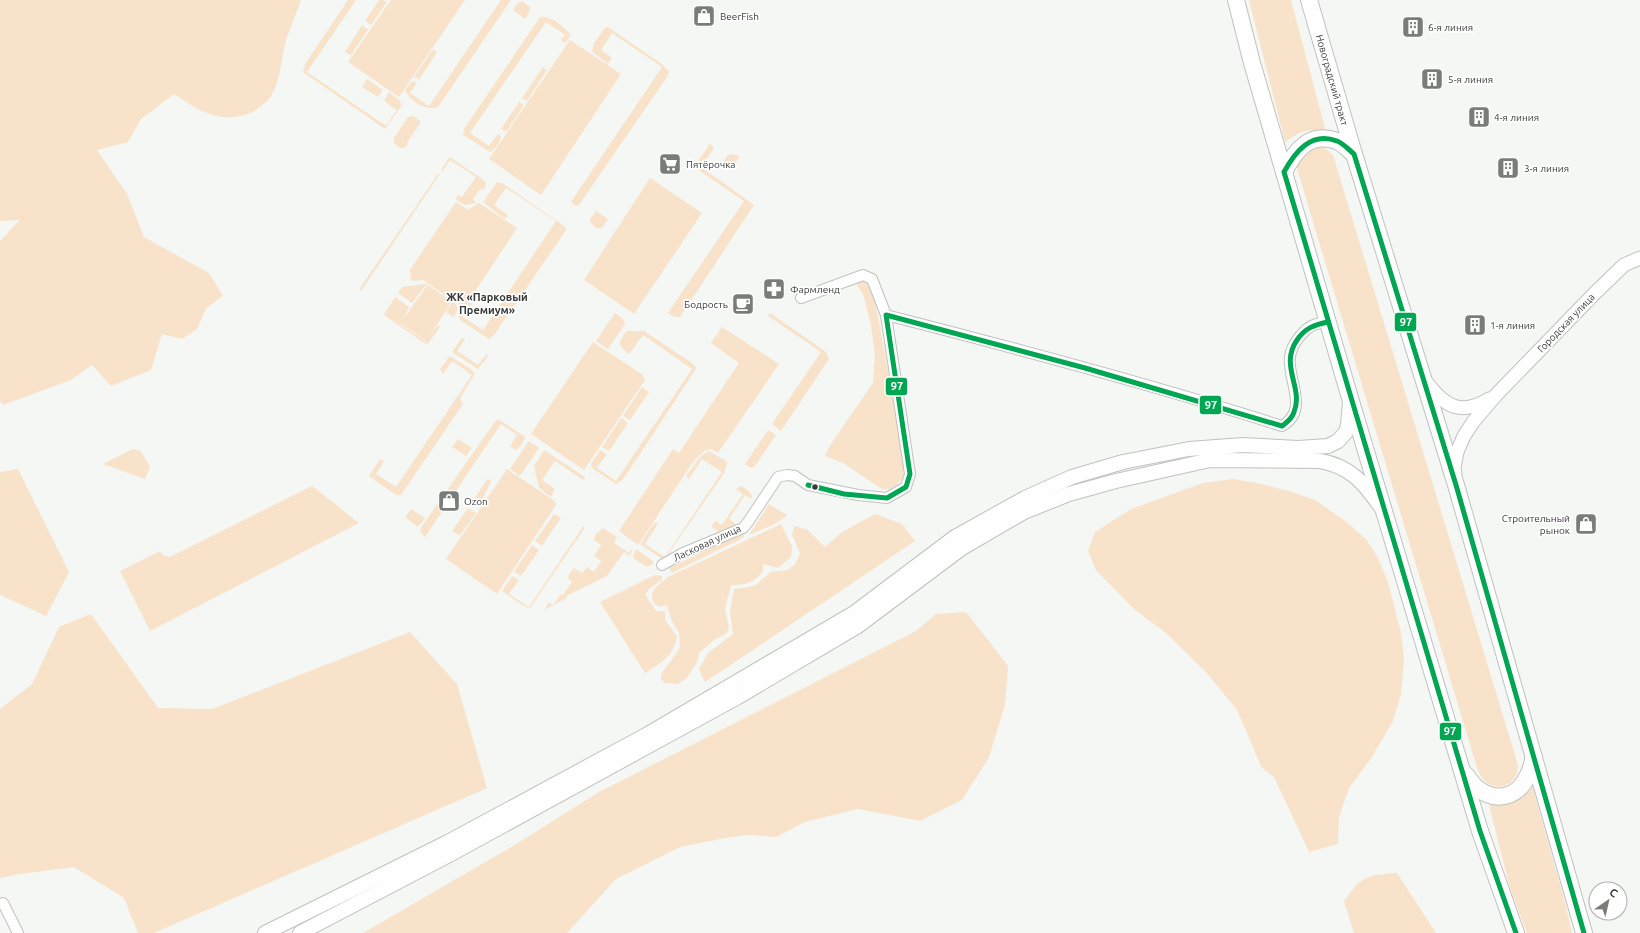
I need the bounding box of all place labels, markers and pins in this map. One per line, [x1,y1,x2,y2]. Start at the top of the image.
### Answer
shop icon: BeerFish [691,3,717,29]
place label: BeerFish [720,11,759,22]
building icon: 6-я линия [1400,14,1426,40]
place label: 6-я линия [1428,22,1473,33]
building icon: 5-я линия [1419,66,1445,92]
place label: 5-я линия [1448,74,1493,85]
building icon: 4-я линия [1466,104,1492,130]
place label: 4-я линия [1494,112,1539,123]
supermarket icon: Пятёрочка [657,151,683,177]
building icon: 3-я линия [1495,155,1521,181]
place label: Пятёрочка [686,159,735,170]
place label: 3-я линия [1524,163,1569,174]
pharmacy icon: Фармленд [761,276,787,302]
place label: Фармленд [790,284,840,295]
cafe icon: Бодрость [730,291,756,317]
place label: Бодрость [684,299,728,310]
building icon: 1-я линия [1462,312,1488,338]
place label: 1-я линия [1490,320,1535,331]
unlabelled marker [810,482,820,492]
shop icon: Ozon [436,488,462,514]
place label: Ozon [464,496,488,507]
shop icon: Строительный рынок [1573,511,1599,537]
place label: Строительный рынок [1502,513,1570,536]

